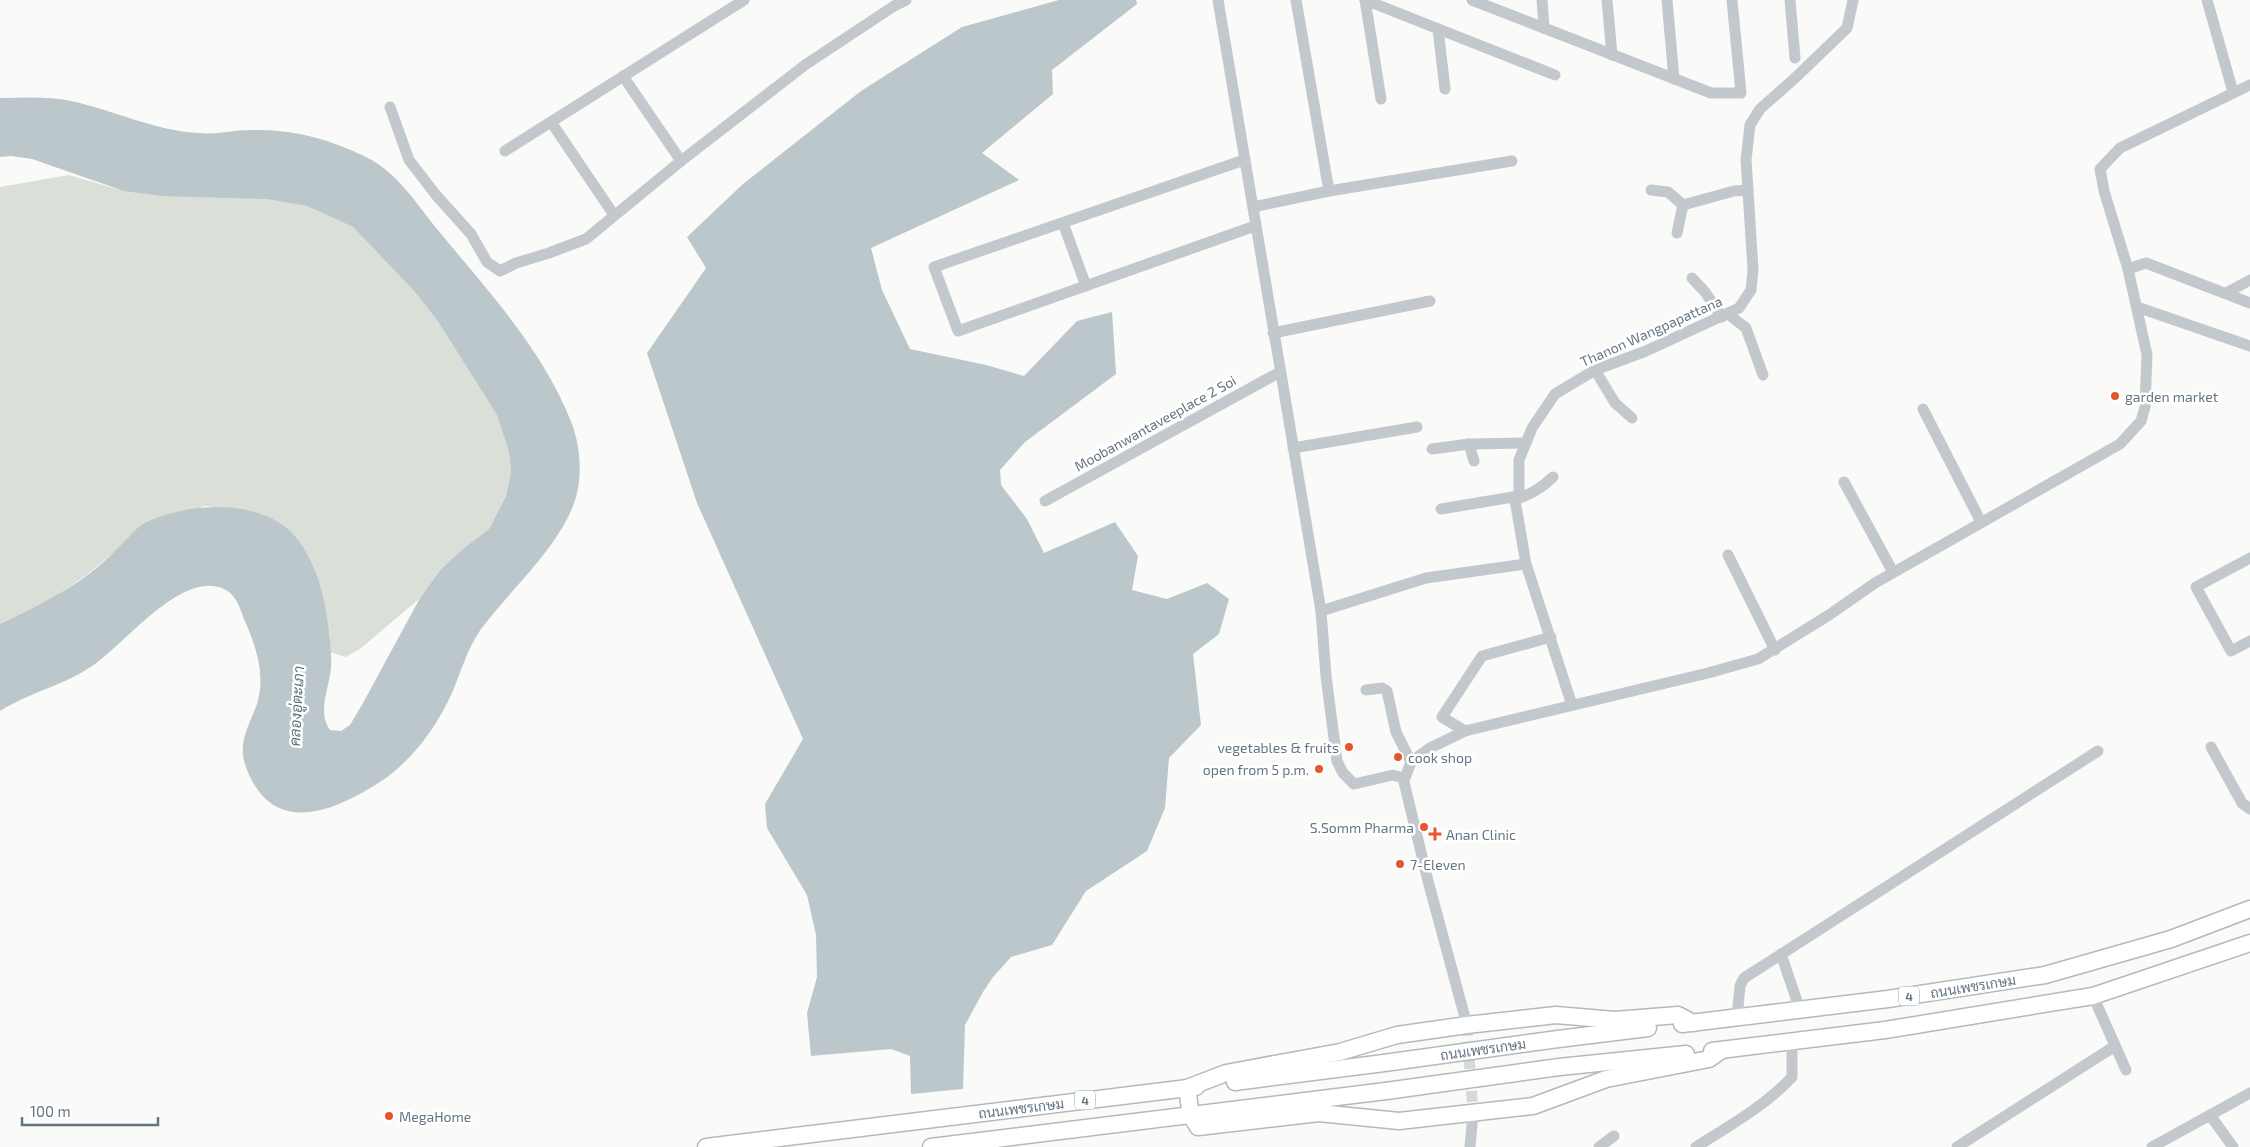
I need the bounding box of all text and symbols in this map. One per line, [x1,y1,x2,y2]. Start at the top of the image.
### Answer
street label: Thanon Wangpapattana [1577,292,1725,370]
street label: Moobanwantaveeplace 2 Soi [1071,371,1239,475]
place label: garden market [2125,388,2218,405]
marker: garden market [2109,390,2121,402]
water label: คลองอู่ตะเภา [285,665,309,747]
place label: vegetables & fruits [1217,739,1339,756]
marker: vegetables & fruits [1343,741,1355,753]
place label: cook shop [1408,749,1472,766]
marker: cook shop [1392,751,1404,763]
place label: open from 5 p.m. [1203,761,1309,778]
marker: open from 5 p.m. [1313,763,1325,775]
place label: S.Somm Pharma [1310,819,1414,836]
marker: S.Somm Pharma [1418,821,1430,833]
place label: Anan Clinic [1446,826,1516,843]
marker: Anan Clinic [1428,827,1442,841]
place label: 7-Eleven [1410,856,1466,873]
marker: 7-Eleven [1394,858,1406,870]
street label: ถนนเพชรเกษม [1929,971,2017,1001]
road number: 4 [1899,986,1919,1006]
street label: ถนนเพชรเกษม [1439,1035,1527,1063]
road number: 4 [1075,1090,1095,1110]
scale bar [22,1094,159,1126]
street label: ถนนเพชรเกษม [977,1094,1065,1122]
text: 100 m [30,1102,71,1120]
place label: MegaHome [399,1108,471,1125]
marker: MegaHome [383,1110,395,1122]

